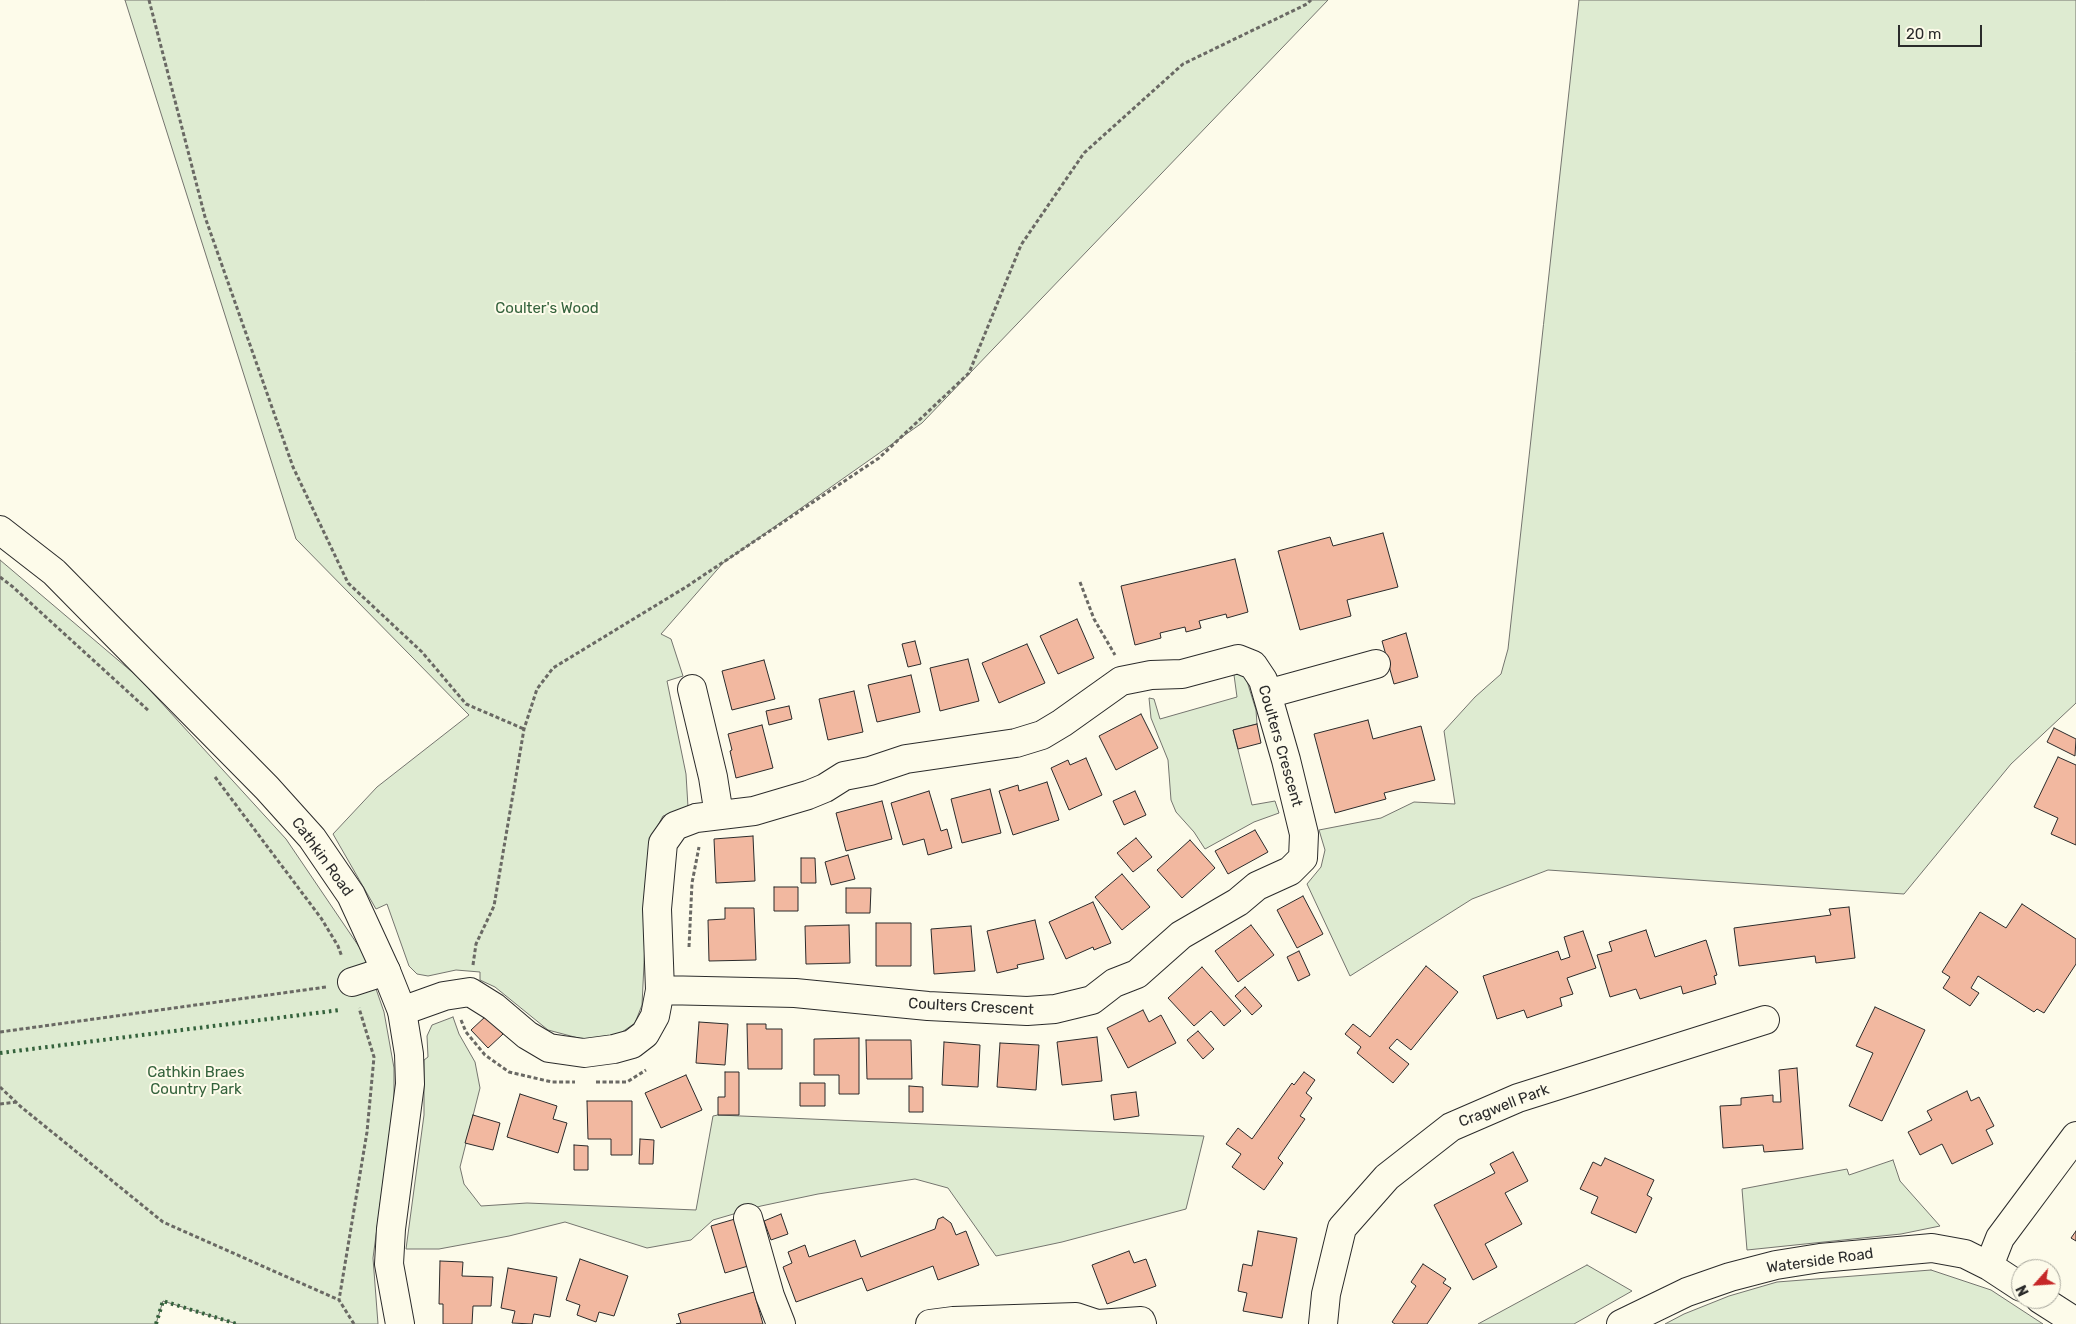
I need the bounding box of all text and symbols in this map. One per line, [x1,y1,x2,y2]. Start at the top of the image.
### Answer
scale bar [1901,15,1985,47]
text: 20 m [1906,25,1941,43]
park label: Coulter's Wood [495,300,599,318]
street label: Coulters Crescent [1254,683,1306,809]
street label: Cathkin Road [287,814,357,900]
street label: Coulters Crescent [908,995,1034,1019]
park label: Cathkin Braes Country Park [147,1064,245,1099]
street label: Cragwell Park [1456,1081,1552,1131]
street label: Waterside Road [1765,1245,1875,1277]
north arrow [2011,1259,2061,1309]
text: N [2013,1282,2033,1299]

